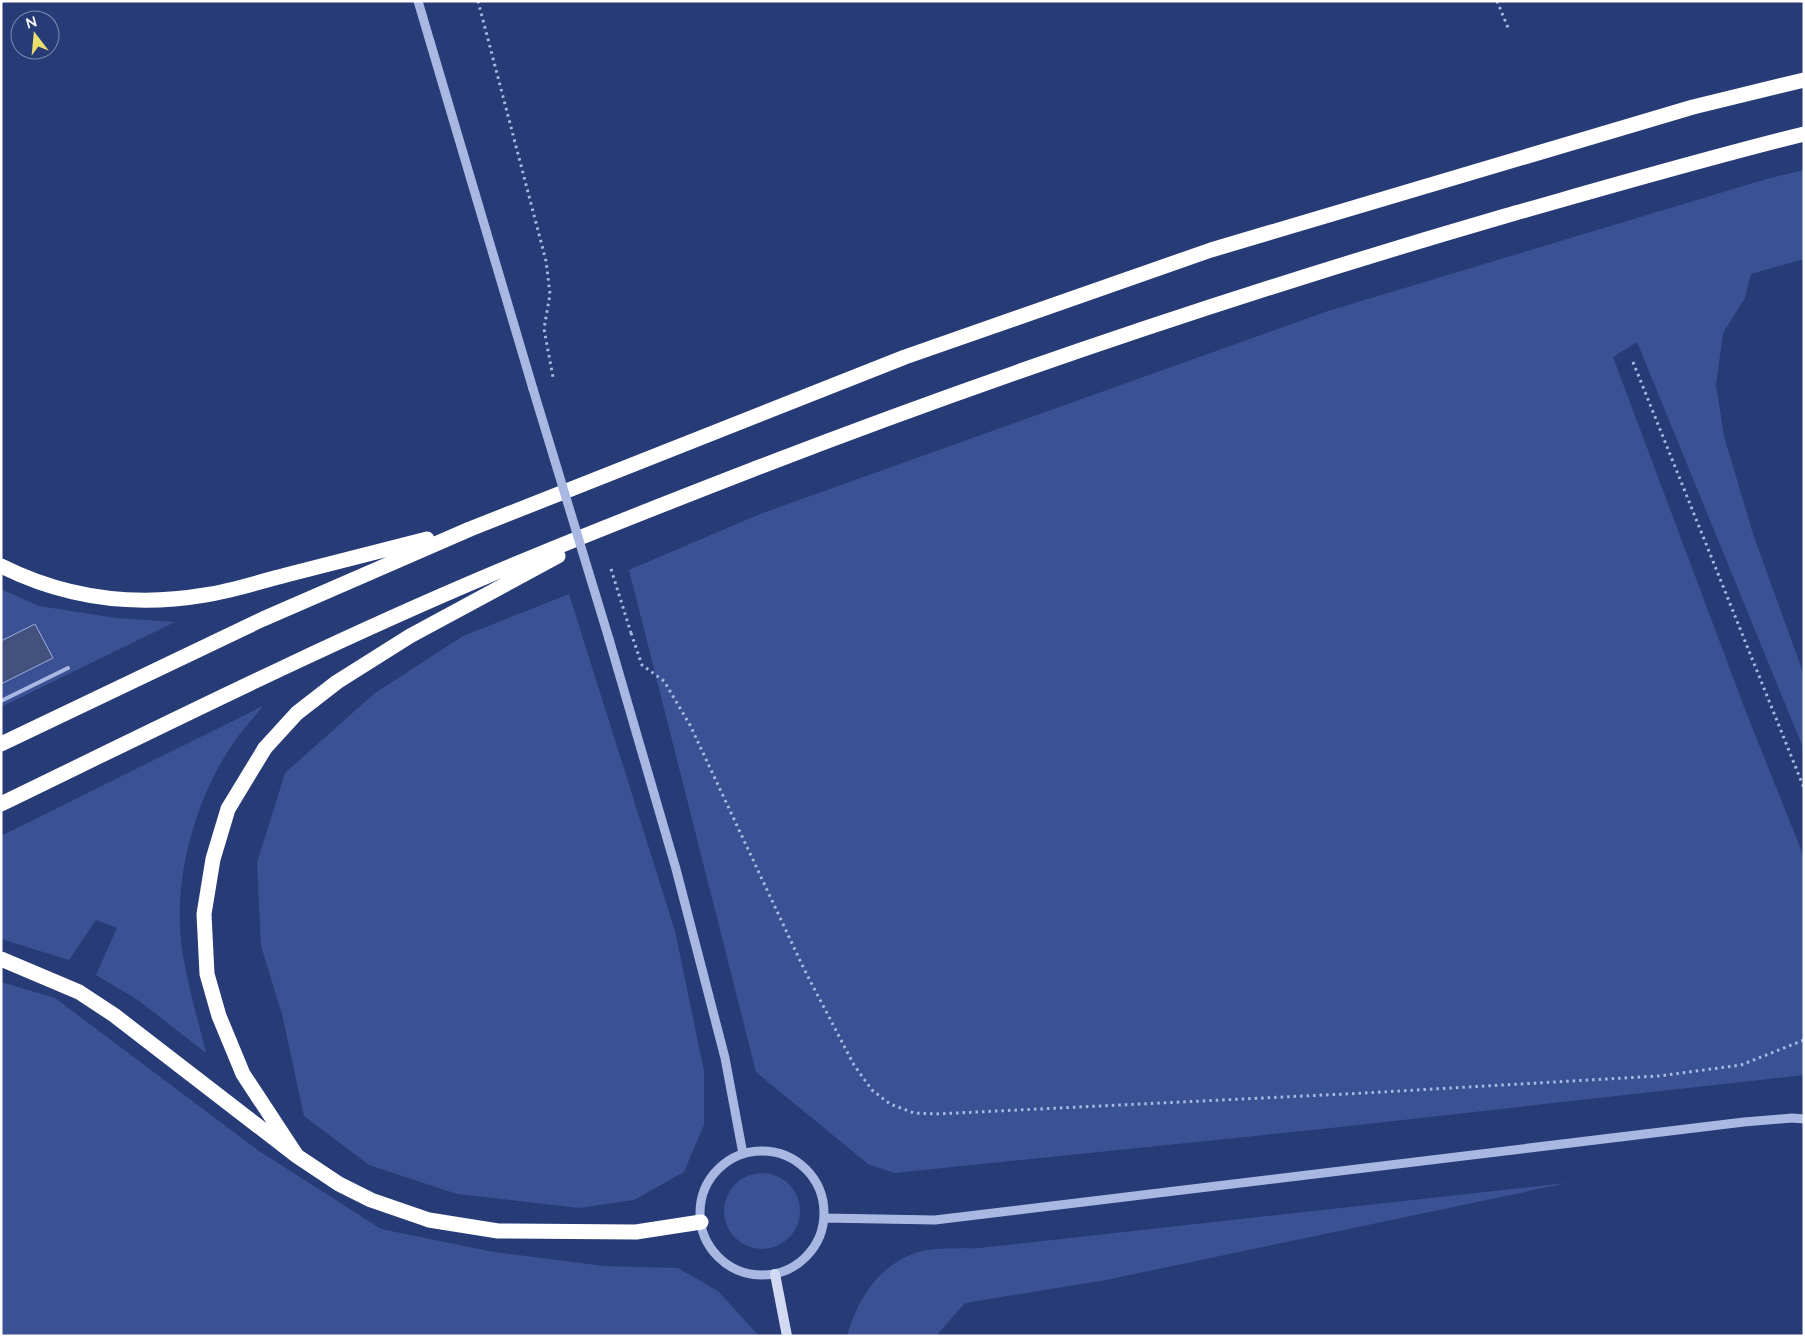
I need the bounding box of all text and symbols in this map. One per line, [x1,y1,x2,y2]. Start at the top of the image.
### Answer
north arrow [10,10,60,60]
text: N [24,12,39,32]

